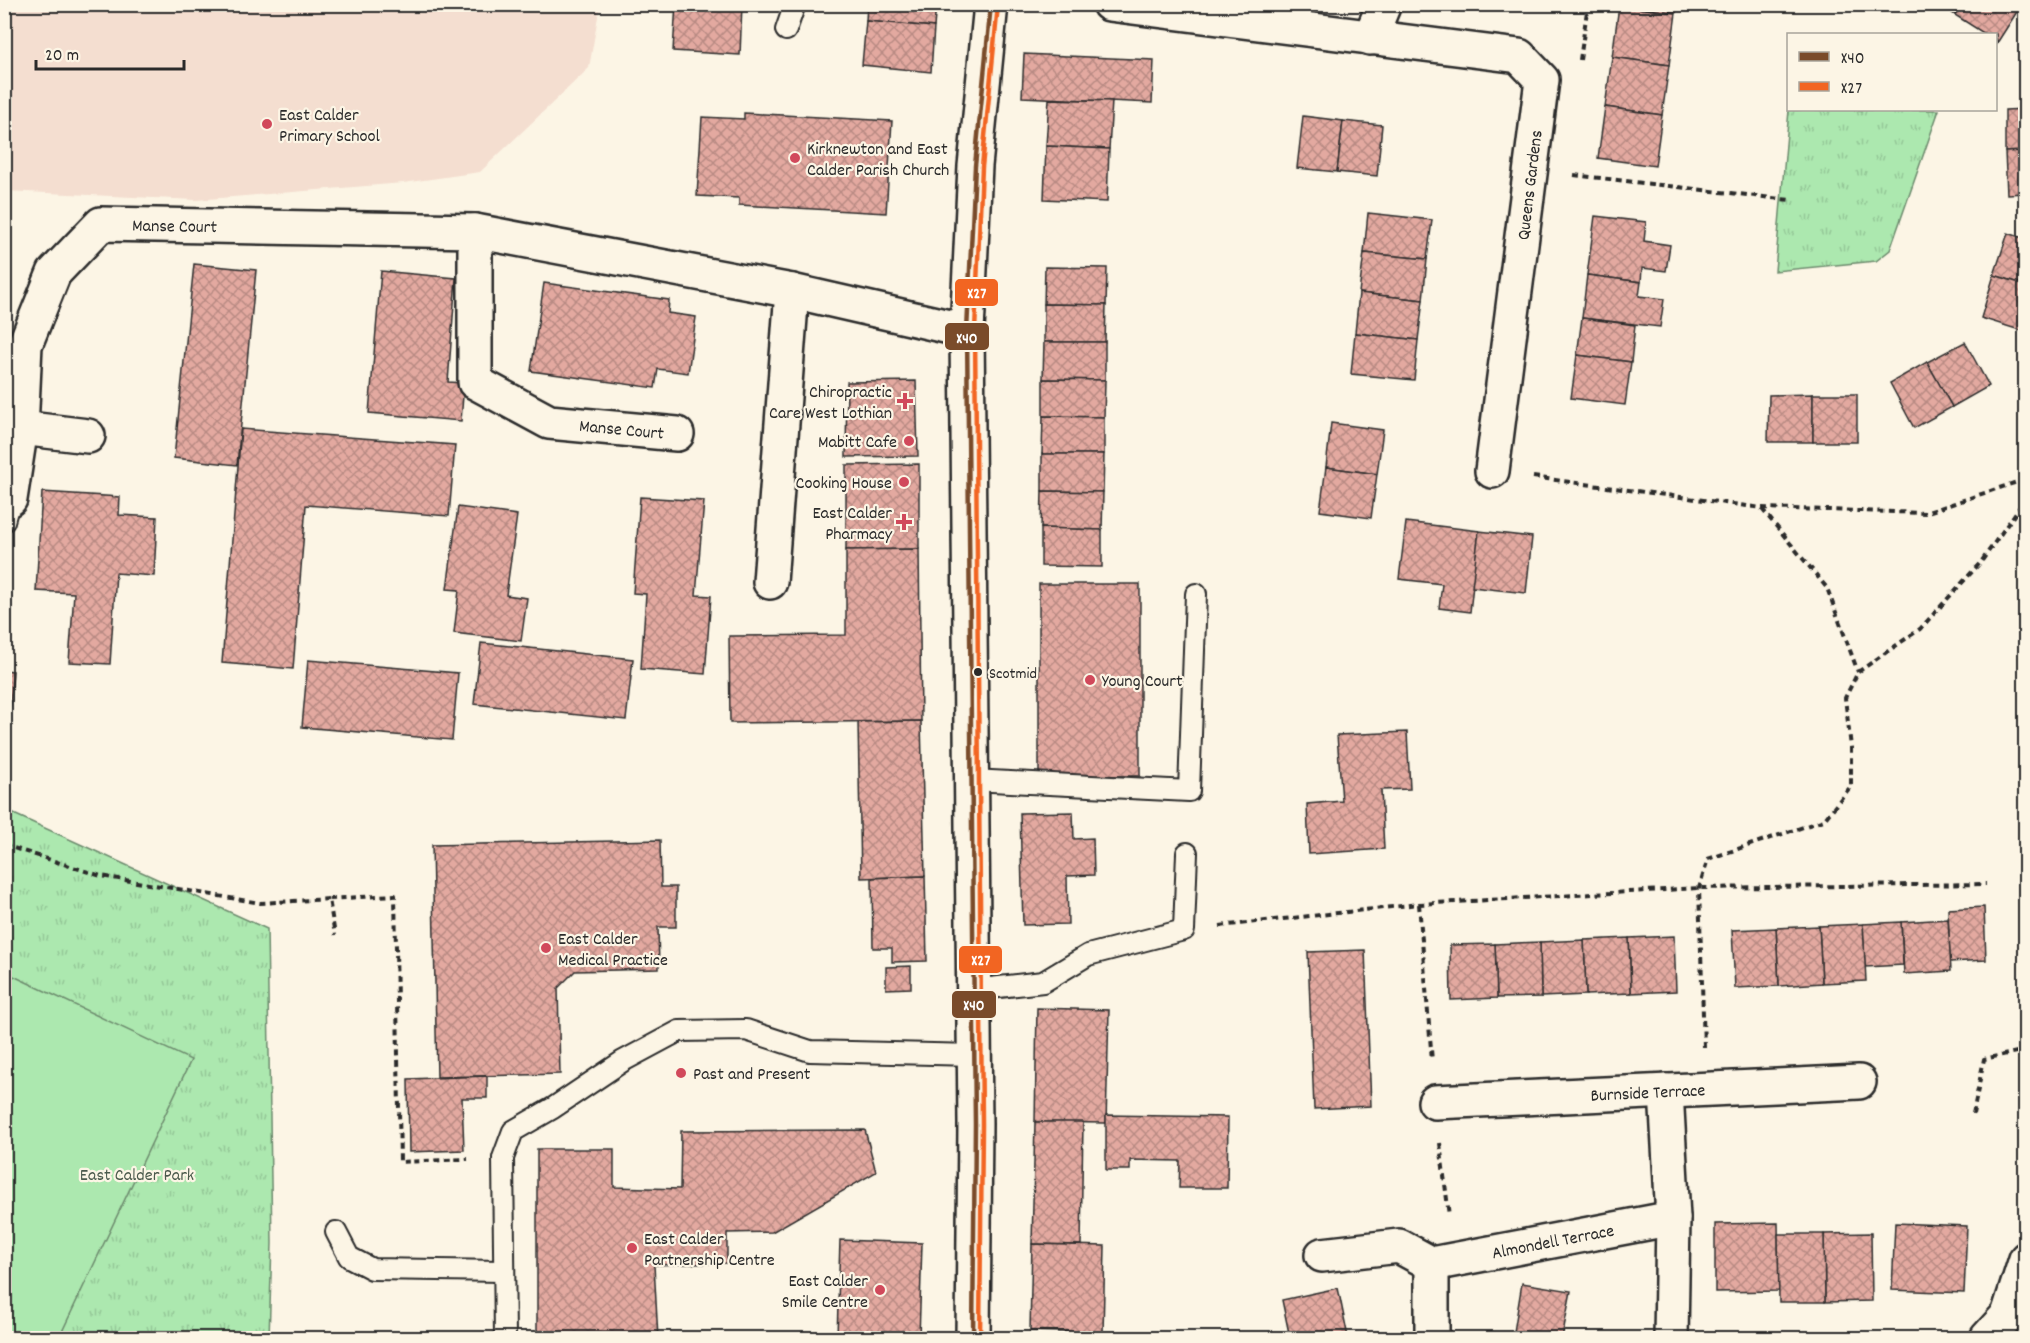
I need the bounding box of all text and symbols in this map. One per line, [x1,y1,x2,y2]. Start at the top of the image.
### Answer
scale bar [36,33,184,71]
legend [1787,33,1997,111]
text: 20 m [45,44,79,69]
text: X40 [1841,47,1865,72]
text: X27 [1841,77,1862,102]
place label: East Calder Primary School [279,104,380,150]
marker: East Calder Primary School [260,117,274,131]
street label: Queens Gardens [1512,129,1551,242]
place label: Kirknewton and East Calder Parish Church [807,138,949,184]
marker: Kirknewton and East Calder Parish Church [788,151,802,165]
street label: Manse Court [132,215,218,241]
line badge: X27 [954,278,999,307]
text: X27 [968,283,986,306]
line badge: X40 [944,322,990,351]
text: X40 [956,328,978,351]
place label: Chiropractic Care West Lothian [769,381,892,427]
marker: Chiropractic Care West Lothian [896,392,914,410]
street label: Manse Court [578,415,665,448]
place label: Mabitt Cafe [818,431,897,456]
marker: Mabitt Cafe [902,434,916,448]
place label: Cooking House [796,472,892,497]
marker: Cooking House [897,475,911,489]
place label: East Calder Pharmacy [812,502,893,548]
marker: East Calder Pharmacy [897,515,911,529]
place label: Scotmid [989,663,1037,686]
marker: Scotmid [972,666,984,678]
place label: Young Court [1102,670,1183,695]
marker: Young Court [1083,673,1097,687]
place label: East Calder Medical Practice [558,928,668,974]
marker: East Calder Medical Practice [539,941,553,955]
line badge: X27 [958,945,1003,974]
text: X27 [972,950,990,973]
line badge: X40 [951,990,997,1019]
text: X40 [963,995,985,1018]
place label: Past and Present [693,1063,811,1088]
marker: Past and Present [674,1066,688,1080]
street label: Burnside Terrace [1590,1079,1706,1110]
park label: East Calder Park [80,1164,194,1189]
street label: Almondell Terrace [1490,1219,1617,1267]
place label: East Calder Partnership Centre [644,1228,775,1274]
marker: East Calder Partnership Centre [625,1241,639,1255]
place label: East Calder Smile Centre [782,1270,868,1316]
marker: East Calder Smile Centre [873,1283,887,1297]

